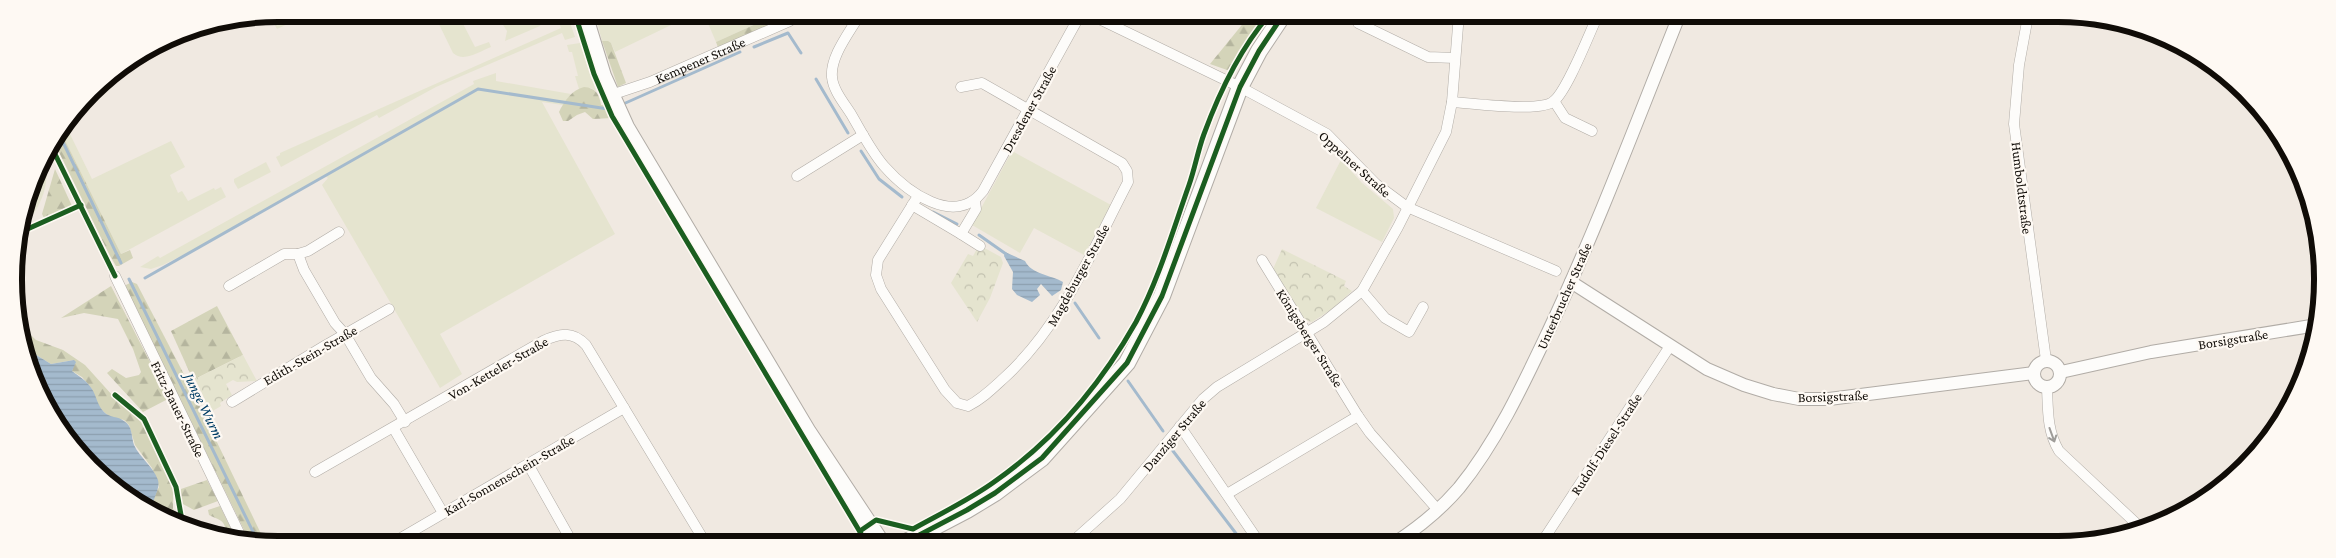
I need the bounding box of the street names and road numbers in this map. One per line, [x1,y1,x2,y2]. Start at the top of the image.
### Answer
street label: Kempener Straße [653,33,748,87]
street label: Dresdener Straße [999,63,1059,155]
street label: Oppelner Straße [1316,127,1394,201]
street label: Humboldtstraße [2008,141,2036,235]
street label: Magdeburger Straße [1043,221,1113,329]
street label: Unterbrucher Straße [1533,240,1595,352]
street label: Königsberger Straße [1273,286,1347,390]
street label: Edith-Stein-Straße [260,322,360,388]
street label: Borsigstraße [2197,326,2269,352]
street label: Von-Ketteler-Straße [445,333,551,403]
street label: Fritz-Bauer-Straße [148,358,208,460]
street label: Borsigstraße [1797,387,1869,405]
street label: Rudolf-Diesel-Straße [1567,390,1645,498]
street label: Danziger Straße [1139,396,1209,474]
street label: Karl-Sonnenschein-Straße [441,431,577,519]

